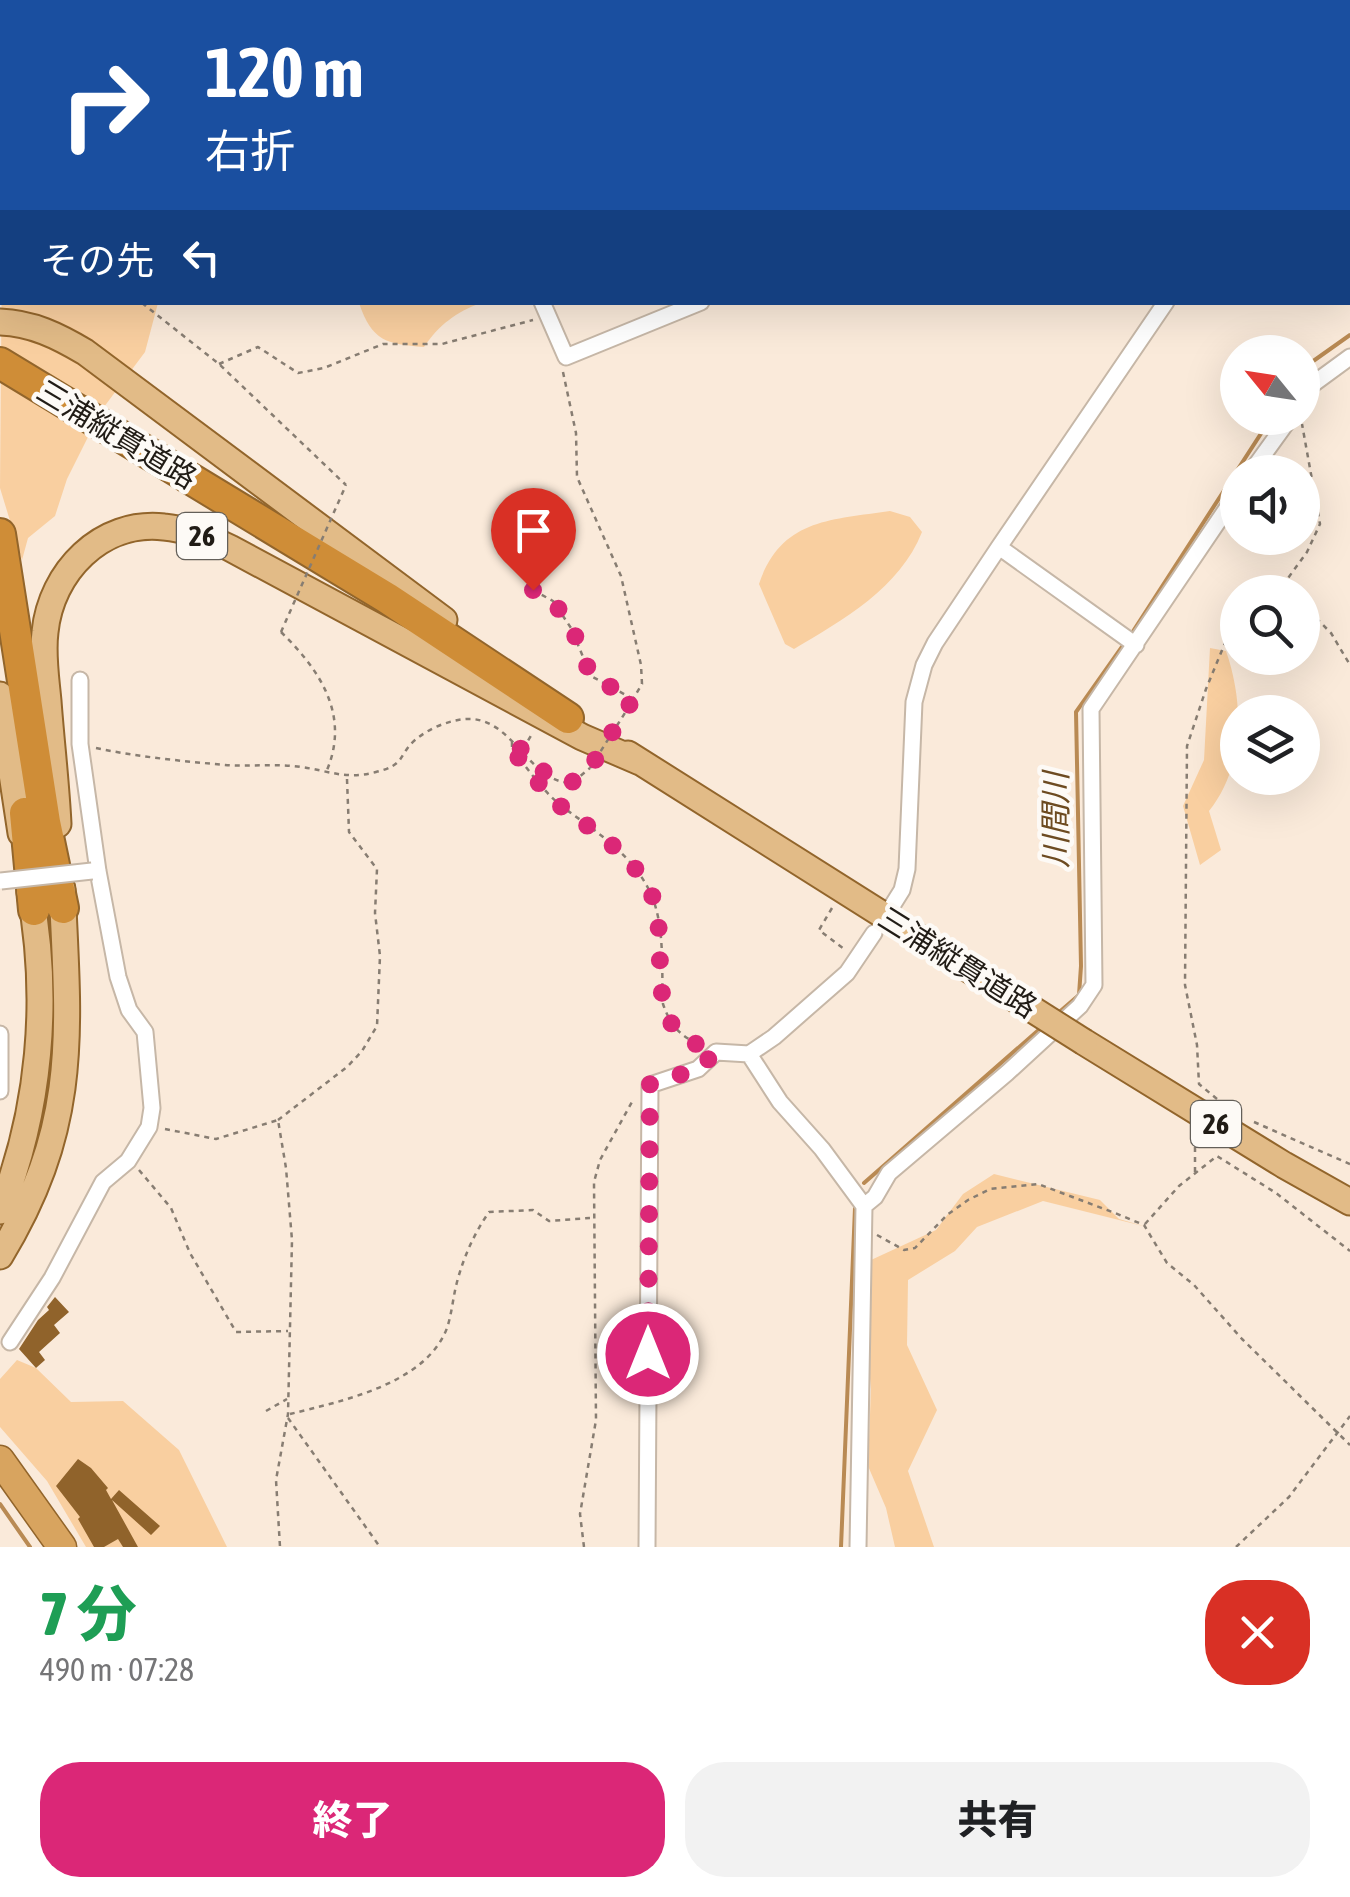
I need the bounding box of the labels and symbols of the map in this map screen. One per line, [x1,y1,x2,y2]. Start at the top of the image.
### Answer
north arrow [1220,335,1320,435]
street label: 三浦縦貫道路 [31,373,203,495]
pin [491,488,576,591]
road number: 26 [177,513,227,559]
water label: 川間川 [1037,769,1074,868]
street label: 三浦縦貫道路 [873,900,1043,1024]
road number: 26 [1191,1101,1241,1147]
position arrow [596,1302,700,1406]

